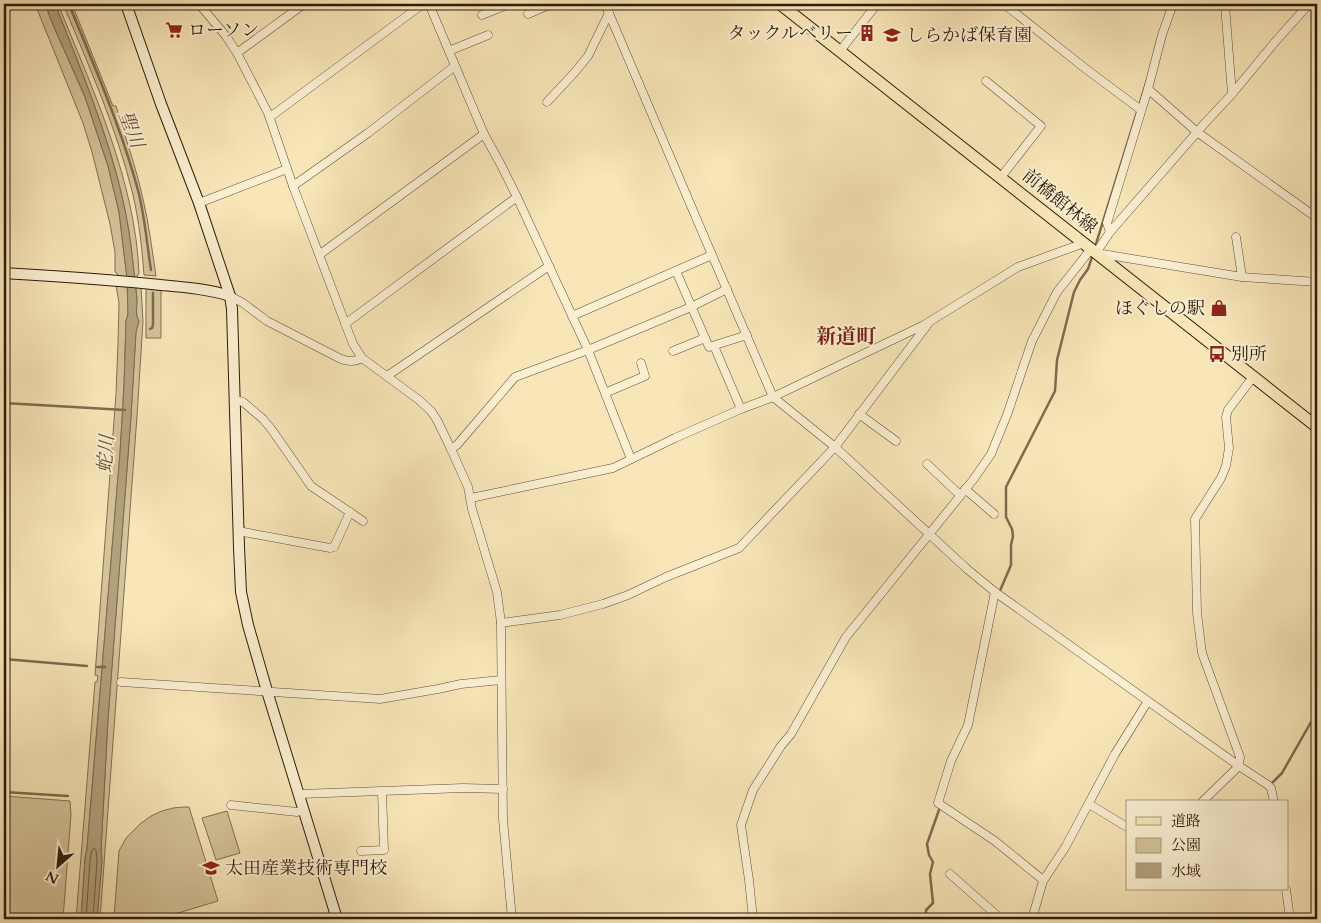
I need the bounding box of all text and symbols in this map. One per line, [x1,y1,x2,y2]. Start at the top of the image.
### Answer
place label: ローソン [188,18,259,43]
supermarket icon: ローソン [164,20,184,40]
place label: タックルベリー [728,21,853,46]
building icon: タックルベリー [857,23,877,43]
place label: しらかば保育園 [906,23,1032,48]
school or university icon: しらかば保育園 [882,25,902,45]
water label: 聖川 [112,107,151,154]
street label: 前橋館林線 [1017,163,1103,239]
place label: ほぐしの駅 [1115,296,1205,321]
shop icon: ほぐしの駅 [1209,298,1229,318]
district label: 新道町 [816,323,877,350]
place label: 別所 [1231,342,1267,367]
bus stop icon: 別所 [1207,344,1227,364]
water label: 蛇川 [92,432,120,474]
legend [1126,800,1288,890]
text: 道路 [1171,811,1201,831]
text: 公園 [1171,835,1201,855]
north arrow [32,840,82,890]
place label: 太田産業技術専門校 [225,856,387,881]
school or university icon: 太田産業技術専門校 [201,858,221,878]
text: 水域 [1171,861,1201,881]
text: N [43,866,62,888]

